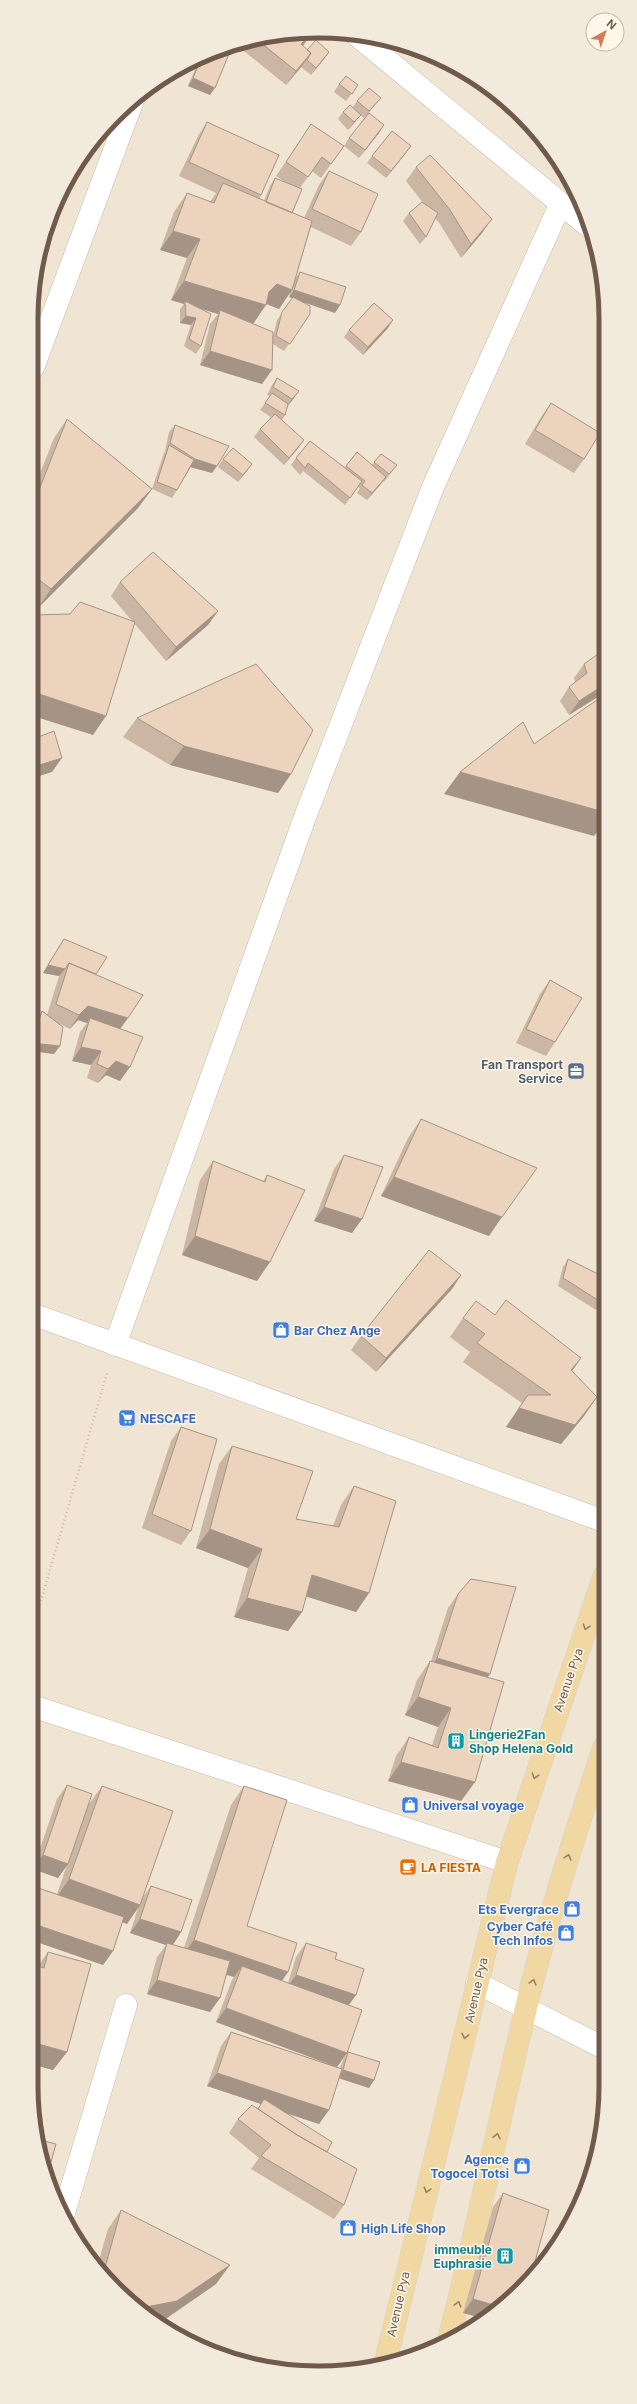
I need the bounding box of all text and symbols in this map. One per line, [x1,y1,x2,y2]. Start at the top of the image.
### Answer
north arrow [585,12,625,52]
text: N [604,16,619,32]
place label: Fan Transport Service [481,1057,564,1086]
office icon: Fan Transport Service [566,1061,586,1081]
shop icon: Bar Chez Ange [271,1320,291,1340]
place label: Bar Chez Ange [294,1323,381,1338]
supermarket icon: NESCAFE [117,1408,137,1428]
place label: NESCAFE [140,1411,196,1426]
one-way arrow [583,1623,591,1630]
street label: Avenue Pya [550,1646,586,1714]
place label: Lingerie2Fan Shop Helena Gold [469,1727,573,1756]
building icon: Lingerie2Fan Shop Helena Gold [446,1731,466,1751]
one-way arrow [531,1772,540,1779]
shop icon: Universal voyage [400,1795,420,1815]
place label: Universal voyage [423,1798,524,1813]
one-way arrow [563,1854,572,1861]
cafe icon: LA FIESTA [398,1857,418,1877]
place label: LA FIESTA [421,1860,481,1875]
shop icon: Ets Evergrace [562,1899,582,1919]
place label: Ets Evergrace [478,1902,559,1917]
place label: Cyber Café Tech Infos [487,1919,553,1948]
shop icon: Cyber Café Tech Infos [556,1923,576,1943]
street label: Avenue Pya [461,1956,491,2024]
one-way arrow [528,1979,537,1986]
one-way arrow [461,2033,469,2040]
one-way arrow [493,2133,501,2140]
place label: Agence Togocel Totsi [431,2152,509,2181]
shop icon: Agence Togocel Totsi [512,2156,532,2176]
one-way arrow [424,2187,432,2193]
shop icon: High Life Shop [338,2218,358,2238]
place label: High Life Shop [361,2221,446,2236]
place label: immeuble Euphrasie [433,2242,492,2271]
building icon: immeuble Euphrasie [495,2246,515,2266]
street label: Avenue Pya [383,2270,413,2338]
one-way arrow [454,2301,462,2307]

